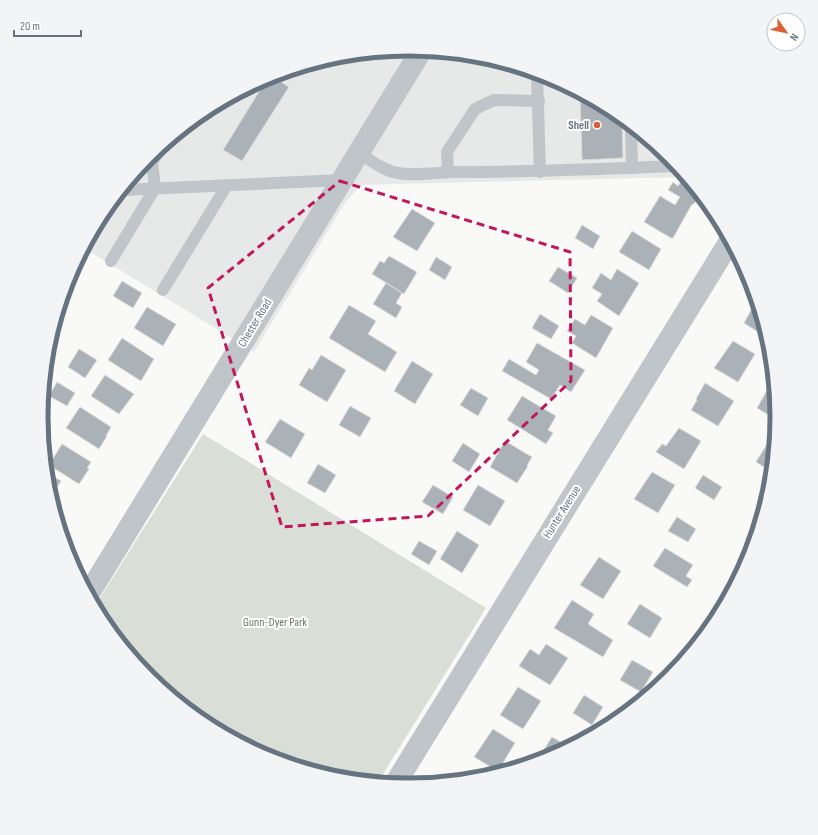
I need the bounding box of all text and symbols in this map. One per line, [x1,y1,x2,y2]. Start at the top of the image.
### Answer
scale bar [14,12,81,38]
north arrow [766,12,806,52]
text: 20 m [20,19,40,34]
text: N [787,31,801,43]
place label: Shell [568,118,589,133]
marker: Shell [592,120,602,130]
street label: Chester Road [235,296,275,350]
street label: Hunter Avenue [540,483,584,541]
park label: Gunn-Dyer Park [243,615,307,630]

